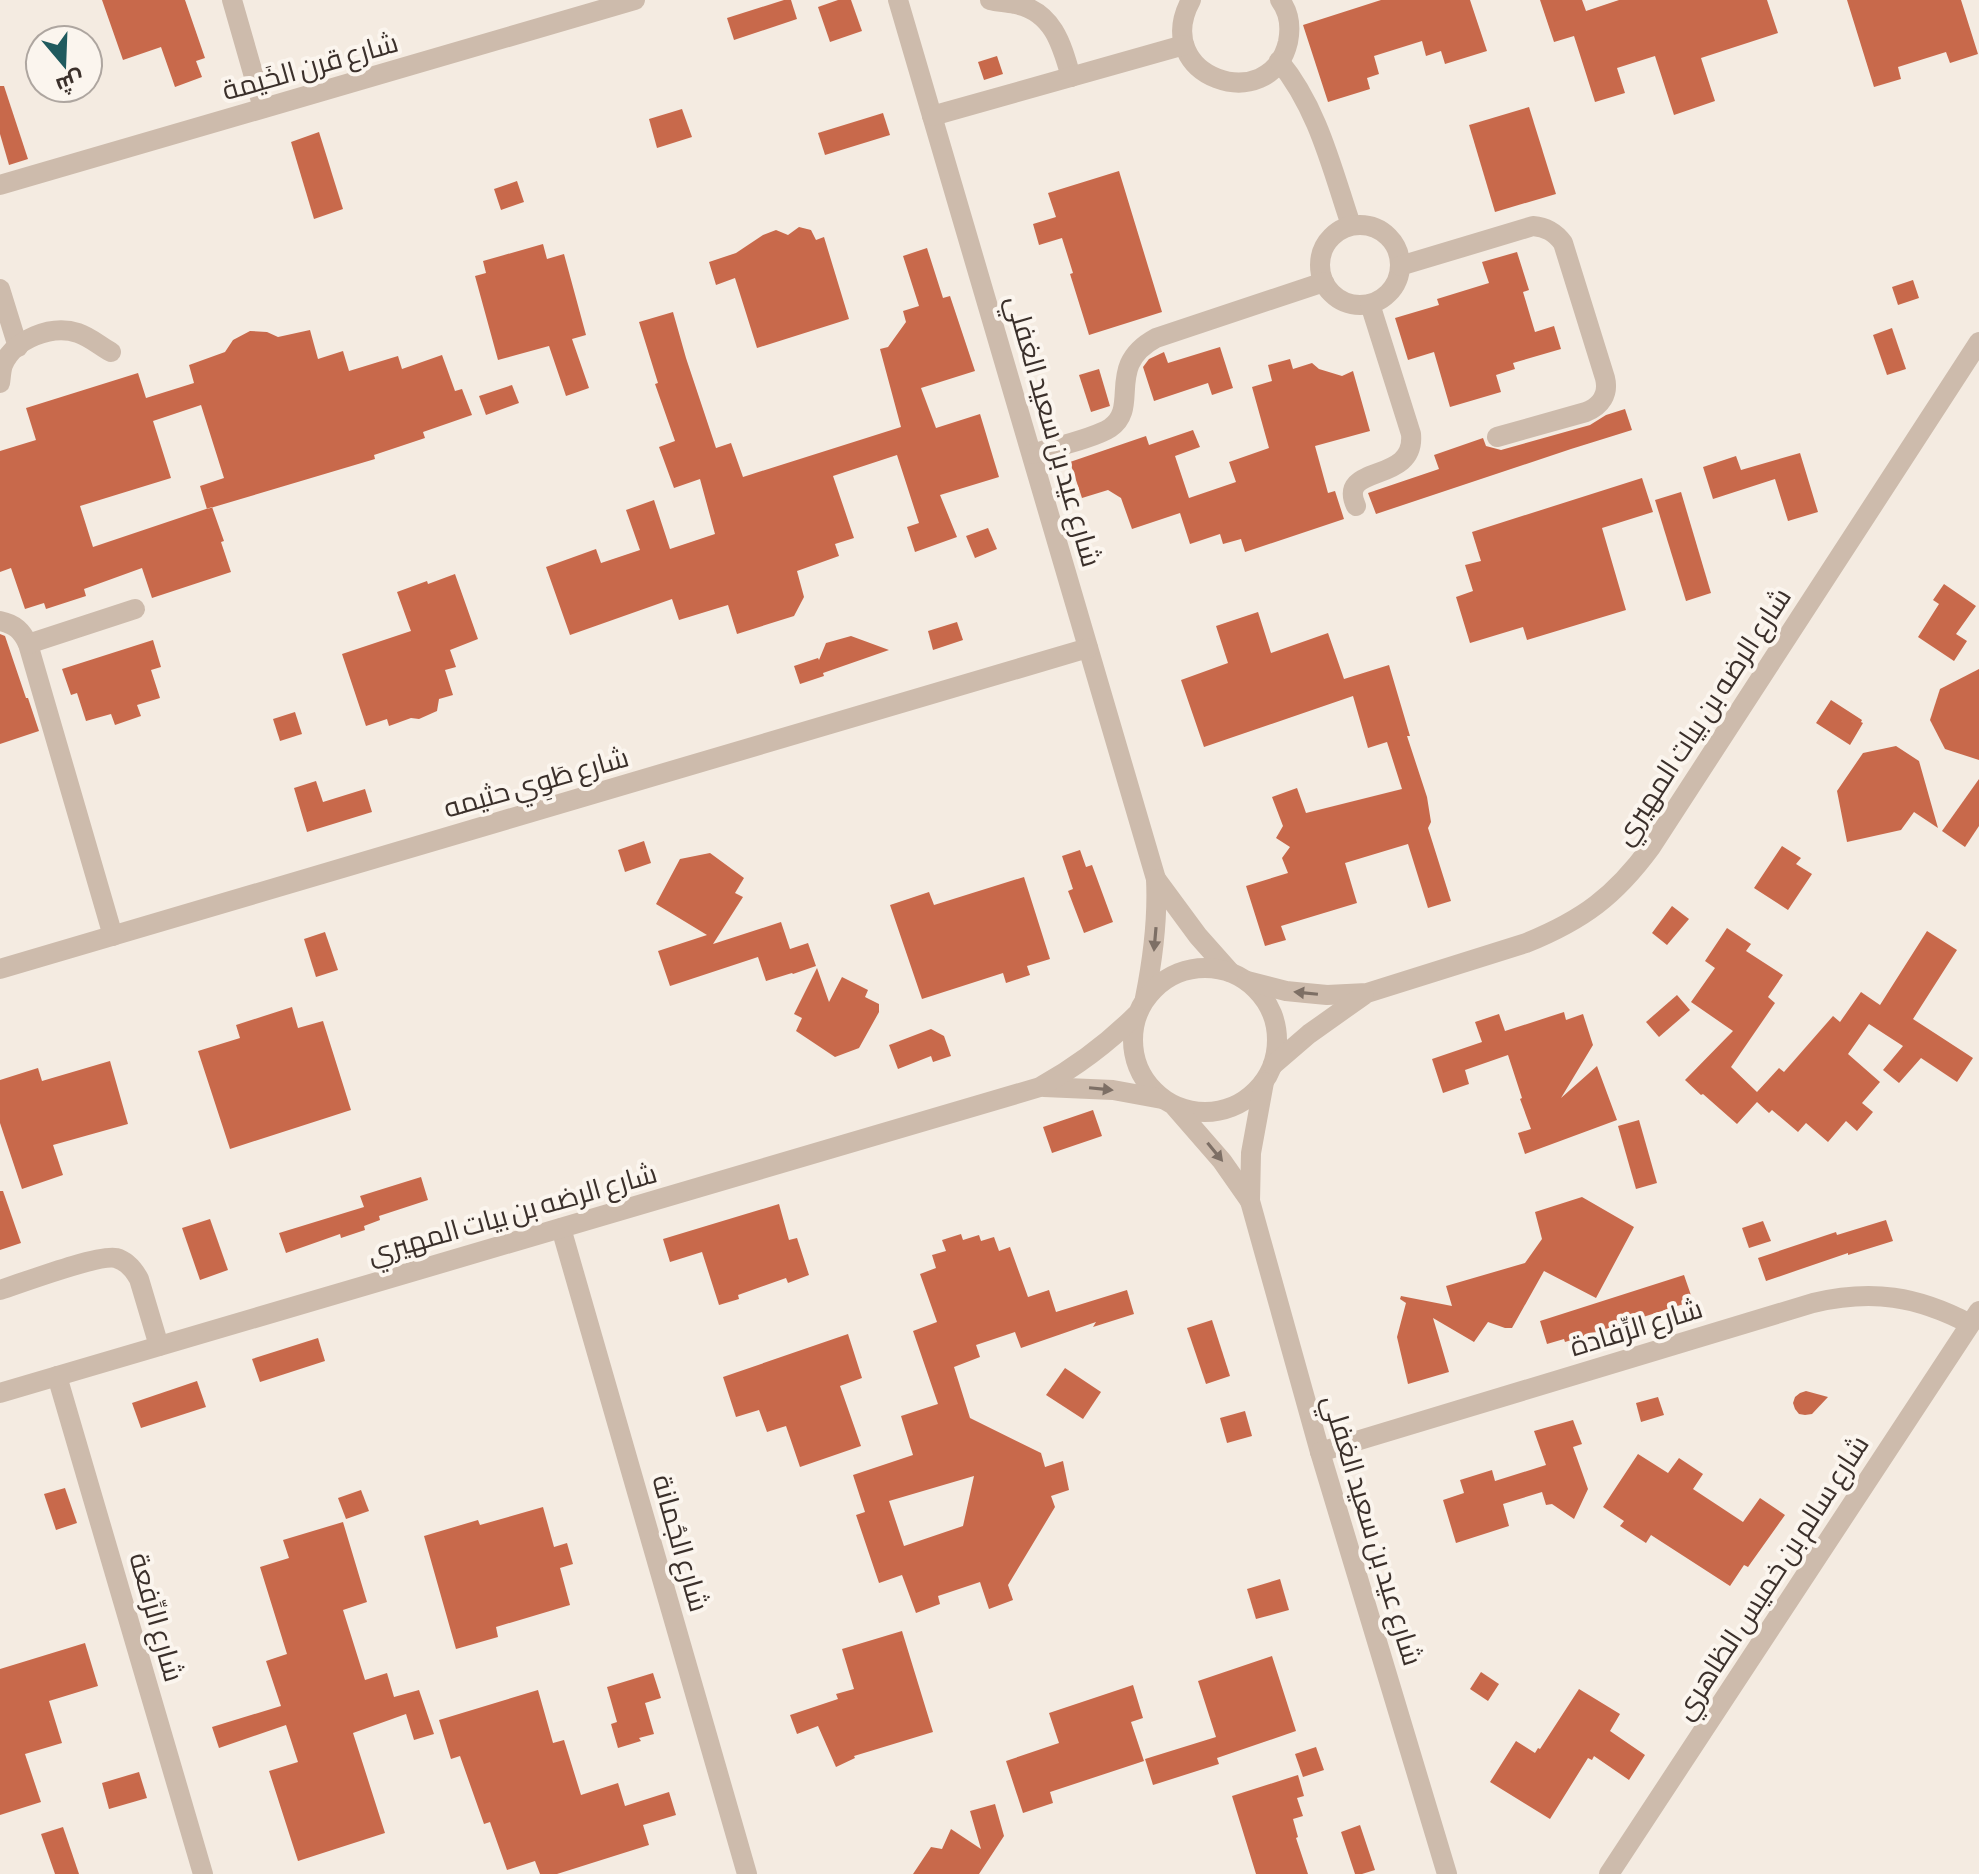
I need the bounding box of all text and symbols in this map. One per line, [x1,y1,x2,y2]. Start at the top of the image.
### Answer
north arrow [24,24,104,104]
street label: شارع قرن الخَيمة [218,26,402,109]
text: ش [53,65,88,100]
street label: شارع عيد بن سعيد الغفلي [994,292,1108,572]
street label: شارع الرضه بن بيات المهيري [1607,582,1802,854]
street label: شارع طَوِي حثيمه [440,740,634,829]
one-way arrow [1148,927,1161,952]
one-way arrow [1293,986,1318,999]
one-way arrow [1089,1082,1114,1095]
one-way arrow [1206,1142,1222,1162]
street label: شارع الرضه بن بيات المهيري [363,1156,662,1275]
street label: شارع الرِّفادة [1566,1292,1707,1365]
street label: شارع عيد بن سعيد الغفلي [1311,1391,1429,1671]
street label: شارع سالم بن خميس الظاهري [1667,1429,1880,1728]
street label: شارع الجُمانة [643,1471,716,1616]
street label: شارع الرِّفعة [120,1549,191,1686]

